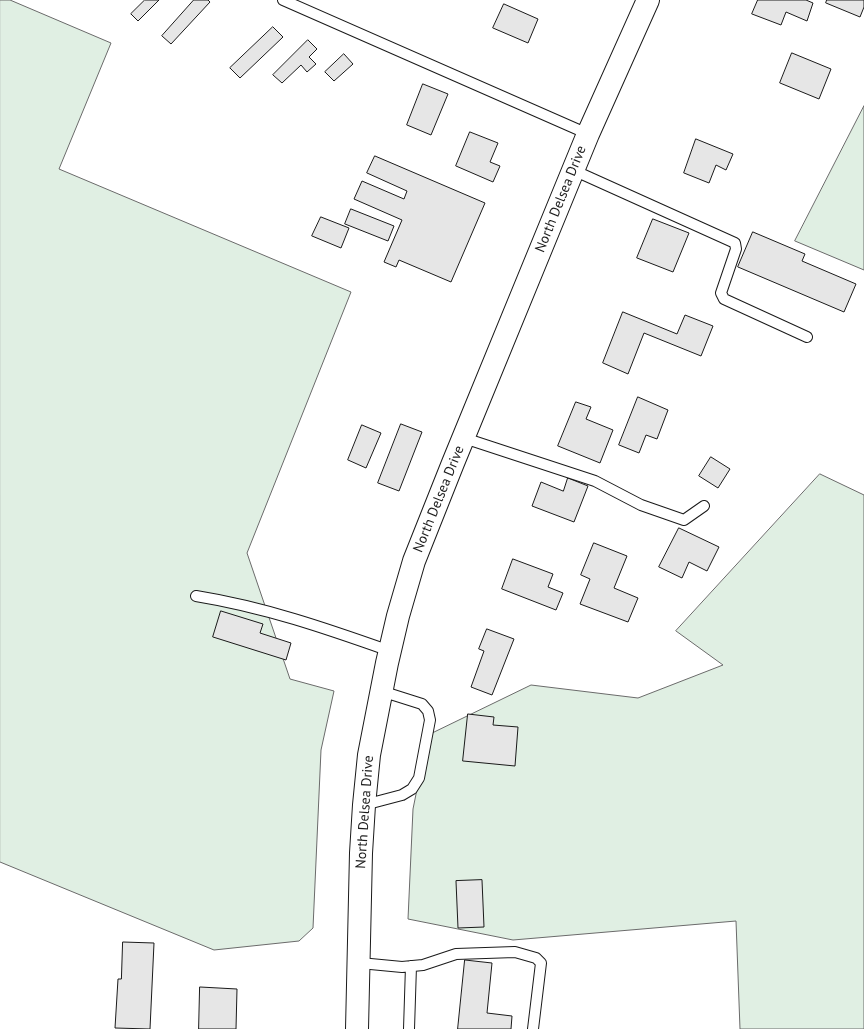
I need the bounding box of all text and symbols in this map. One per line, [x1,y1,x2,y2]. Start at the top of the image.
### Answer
street label: North Delsea Drive [532,143,590,255]
street label: North Delsea Drive [410,443,468,555]
street label: North Delsea Drive [353,755,377,869]

